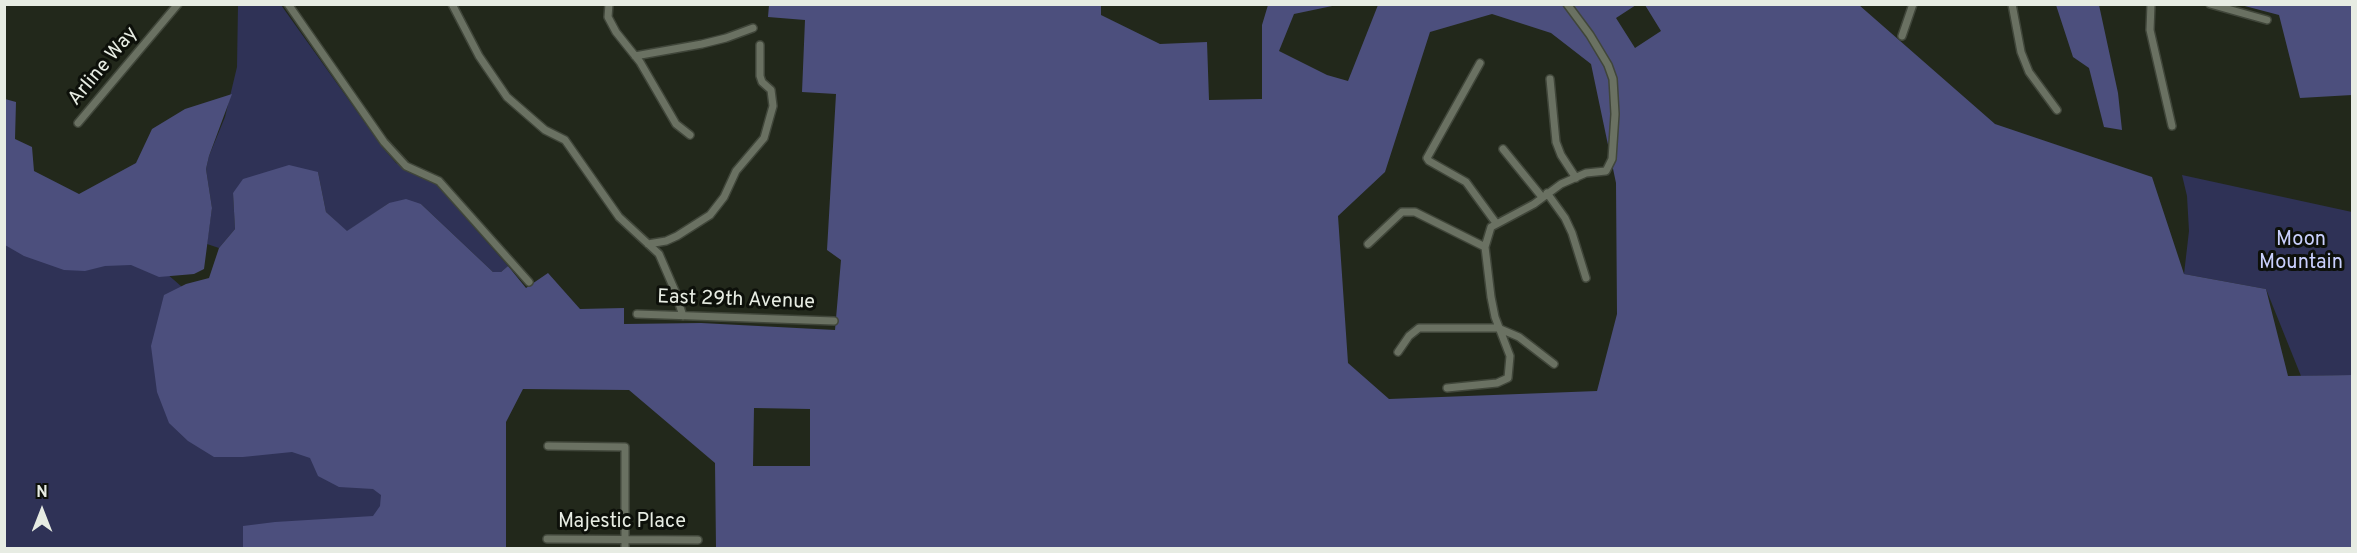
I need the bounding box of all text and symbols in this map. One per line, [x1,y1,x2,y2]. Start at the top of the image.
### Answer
street label: Arline Way [64,23,144,111]
park label: Moon Mountain [2259,229,2343,276]
street label: East 29th Avenue [657,286,815,316]
north arrow [12,481,72,541]
text: N [36,483,48,503]
street label: Majestic Place [558,511,686,535]

